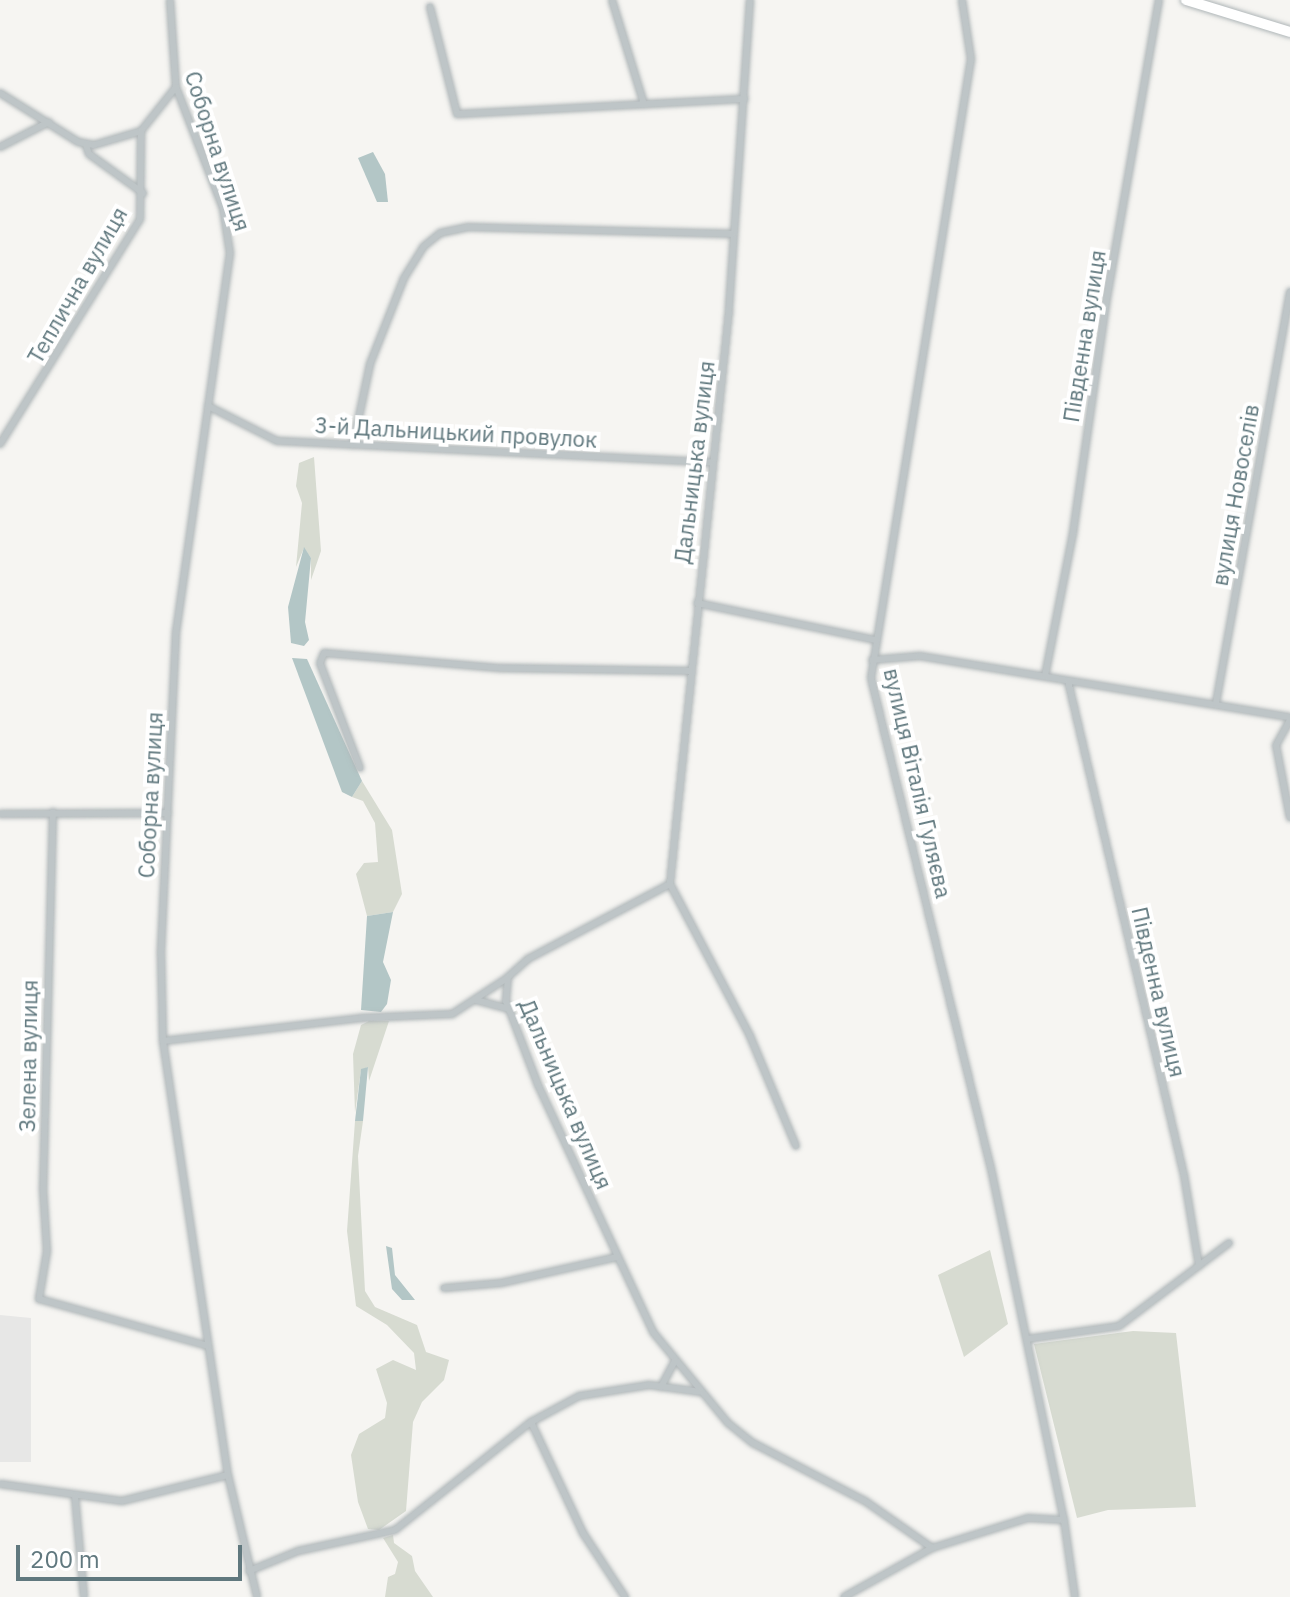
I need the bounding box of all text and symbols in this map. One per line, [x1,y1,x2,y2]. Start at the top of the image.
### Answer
street label: Соборна вулиця [180,68,256,234]
street label: Теплична вулиця [22,202,132,368]
street label: Південна вулиця [1057,248,1111,424]
street label: Дальницька вулиця [668,359,720,565]
street label: вулиця Новоселів [1206,402,1264,588]
street label: 3-й Дальницький провулок [314,411,598,453]
street label: вулиця Віталія Гуляєва [879,665,957,901]
street label: Соборна вулиця [132,711,168,879]
street label: Південна вулиця [1127,904,1191,1080]
street label: Зелена вулиця [13,979,43,1133]
street label: Дальницька вулиця [514,995,618,1193]
scale bar [20,1529,246,1579]
text: 200 m [30,1543,100,1575]

